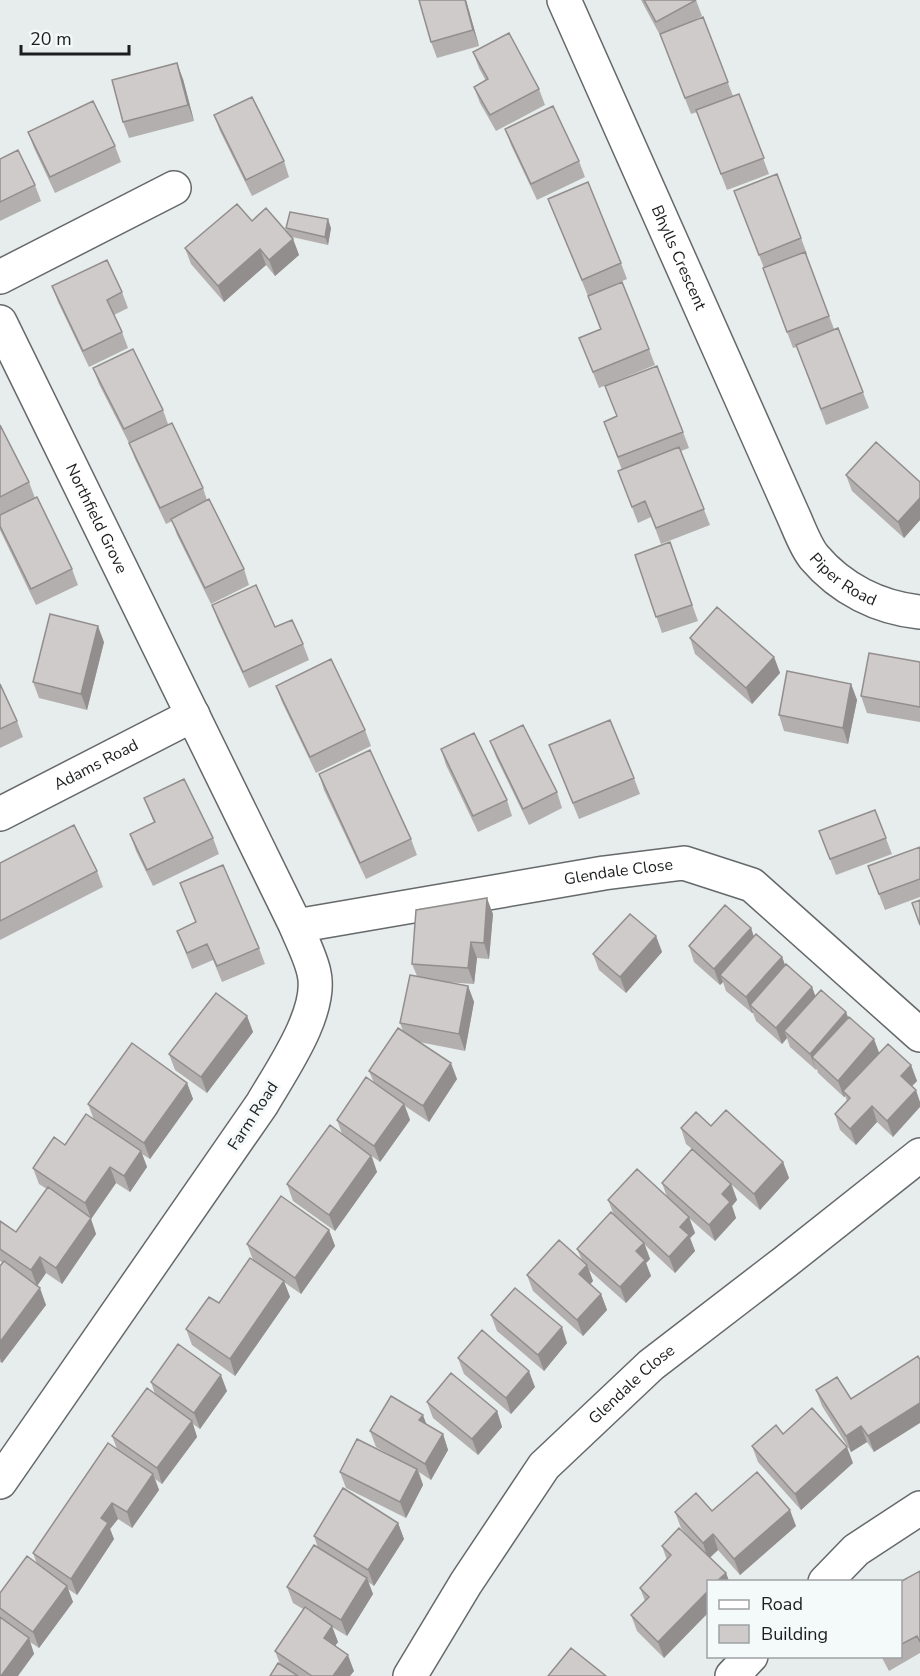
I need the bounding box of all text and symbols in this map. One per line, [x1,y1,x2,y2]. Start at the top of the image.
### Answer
scale bar [21,18,129,56]
text: 20 m [30,27,72,51]
street label: Bhylls Crescent [646,202,712,314]
street label: Northfield Grove [60,460,133,577]
street label: Piper Road [804,548,880,611]
street label: Adams Road [50,734,142,796]
street label: Glendale Close [562,853,674,891]
street label: Farm Road [223,1077,283,1155]
street label: Glendale Close [584,1340,679,1429]
legend [707,1580,902,1658]
text: Road [761,1592,803,1616]
text: Building [761,1622,828,1646]

